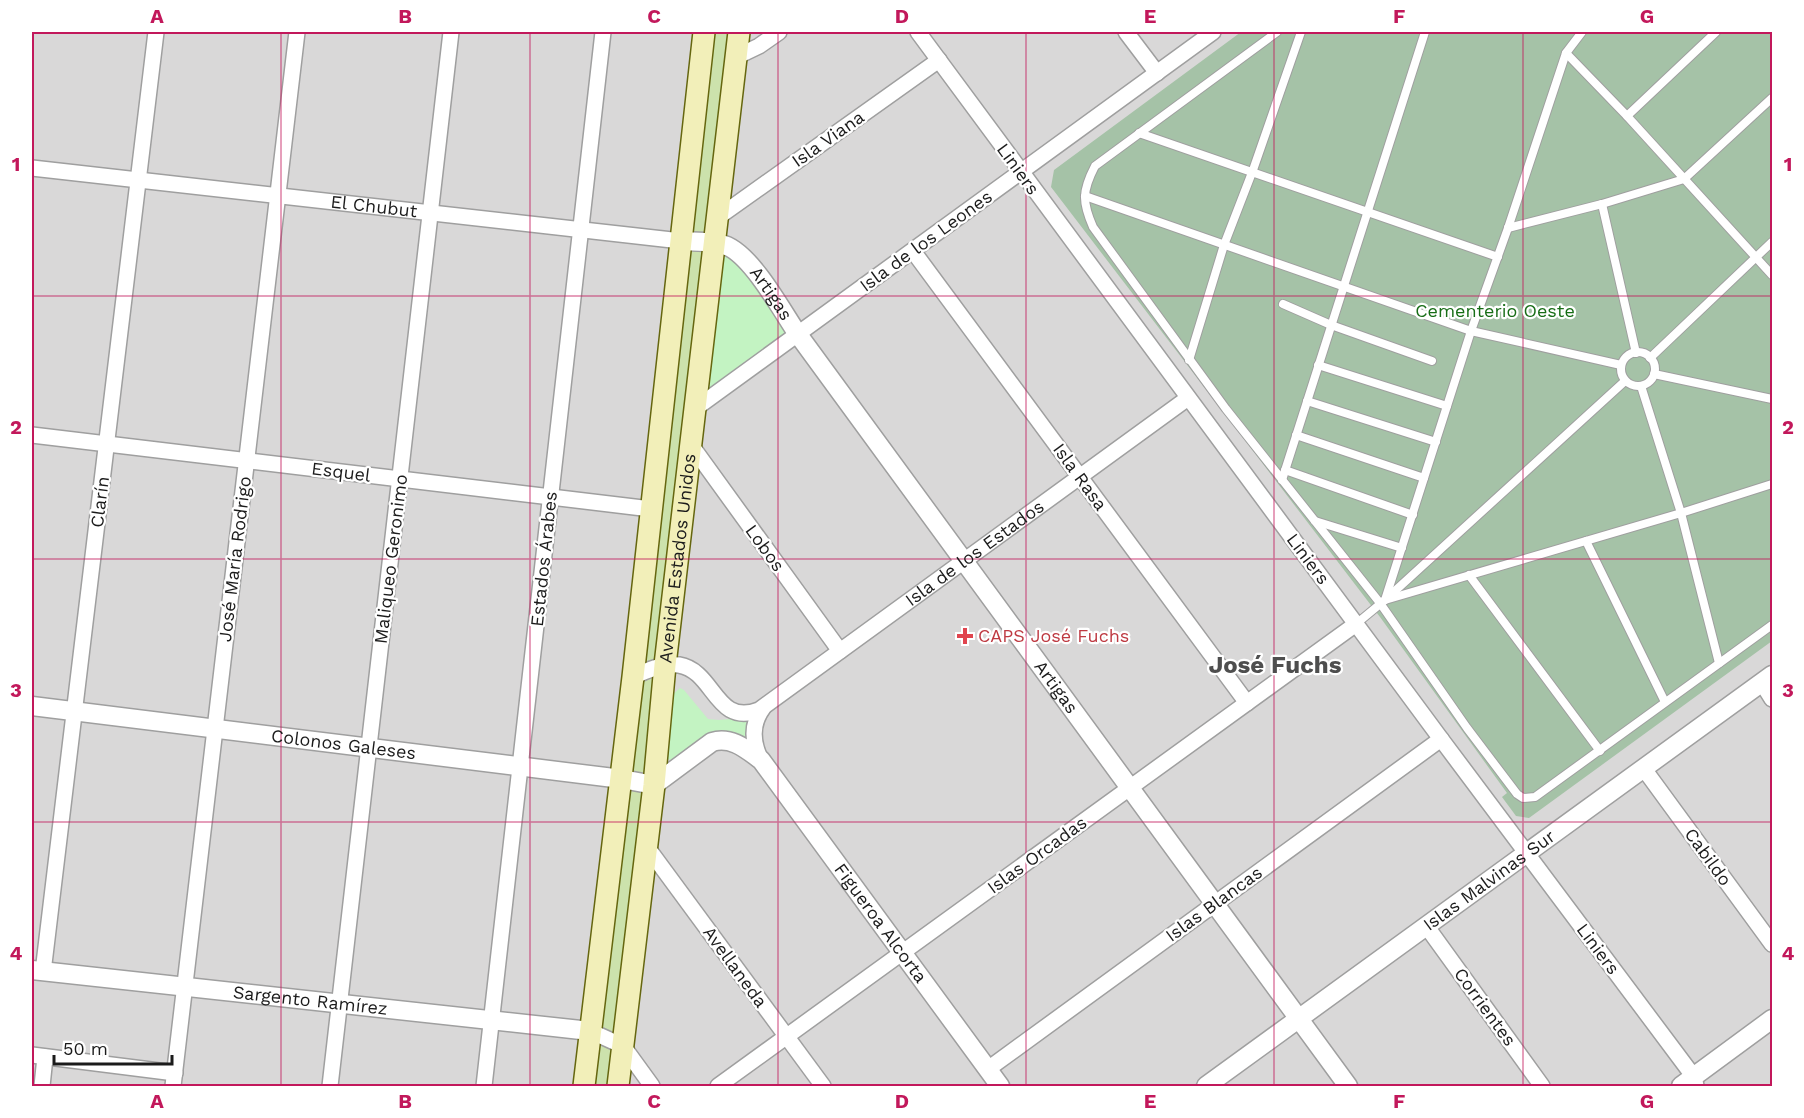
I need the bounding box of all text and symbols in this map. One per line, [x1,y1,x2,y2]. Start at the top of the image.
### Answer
text: A [150,4,164,28]
text: B [398,4,412,28]
text: C [647,4,661,28]
text: D [895,4,909,28]
text: E [1144,4,1156,28]
text: F [1393,4,1405,28]
text: G [1640,4,1654,28]
street label: Isla Viana [788,106,868,171]
street label: Liniers [993,139,1044,198]
text: 1 [12,152,20,176]
text: 1 [1784,152,1792,176]
street label: Isla de los Leones [855,186,996,296]
street label: El Chubut [329,191,419,221]
street label: Artigas [746,262,797,324]
park label: Cementerio Oeste [1415,300,1575,321]
text: 2 [10,415,22,439]
text: 2 [1782,415,1794,439]
street label: Isla Rasa [1049,439,1112,514]
street label: Avenida Estados Unidos [654,452,700,664]
street label: Esquel [310,457,372,486]
street label: Maliqueo Geronimo [370,473,411,645]
street label: Clarín [86,475,113,529]
street label: José María Rodrigo [214,475,255,643]
street label: Estados Árabes [526,490,561,628]
street label: Isla de los Estados [901,495,1048,610]
street label: Lobos [741,520,789,575]
street label: Liniers [1282,529,1334,588]
place label: CAPS José Fuchs [978,625,1129,646]
marker: CAPS José Fuchs [956,627,974,645]
district label: José Fuchs [1208,651,1342,679]
street label: Artigas [1030,656,1083,717]
text: 3 [10,678,22,702]
text: 3 [1782,678,1794,702]
street label: Colonos Galeses [270,725,417,763]
street label: Islas Orcadas [983,812,1090,898]
street label: Cabildo [1680,824,1736,890]
street label: Islas Malvinas Sur [1419,825,1559,935]
street label: Figueroa Alcorta [830,859,932,987]
street label: Islas Blancas [1161,862,1266,946]
street label: Liniers [1572,919,1624,978]
street label: Avellaneda [699,922,772,1011]
text: 4 [10,941,23,965]
text: 4 [1782,941,1795,965]
street label: Corrientes [1450,964,1521,1050]
street label: Sargento Ramírez [232,981,389,1019]
scale bar [54,1028,172,1066]
text: 50 m [63,1038,108,1059]
text: A [150,1089,164,1113]
text: B [398,1089,412,1113]
text: C [647,1089,661,1113]
text: D [895,1089,909,1113]
text: E [1144,1089,1156,1113]
text: F [1393,1089,1405,1113]
text: G [1640,1089,1654,1113]

